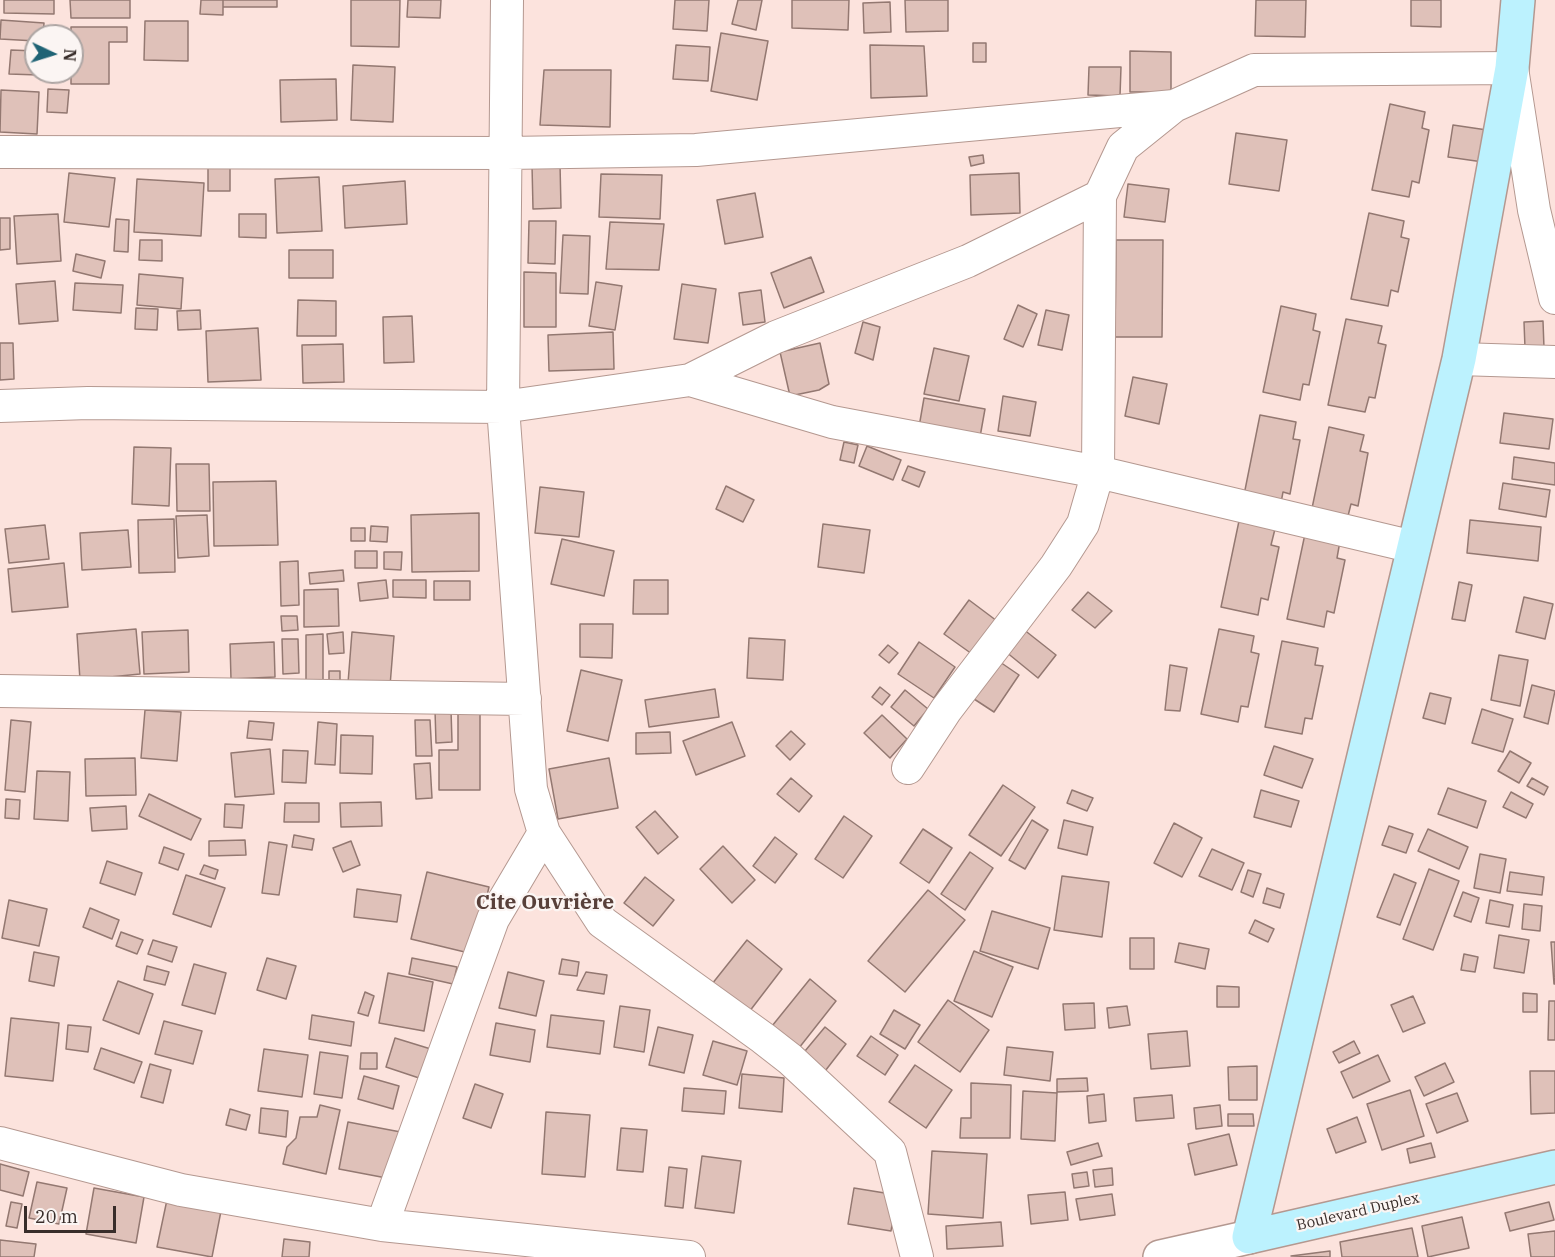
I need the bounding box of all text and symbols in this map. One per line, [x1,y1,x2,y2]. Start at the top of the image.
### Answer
north arrow [24,24,84,84]
text: N [60,48,80,62]
district label: Cite Ouvrière [476,890,614,916]
street label: Boulevard Duplex [1295,1189,1421,1235]
scale bar [27,1194,118,1232]
text: 20 m [35,1205,78,1228]

